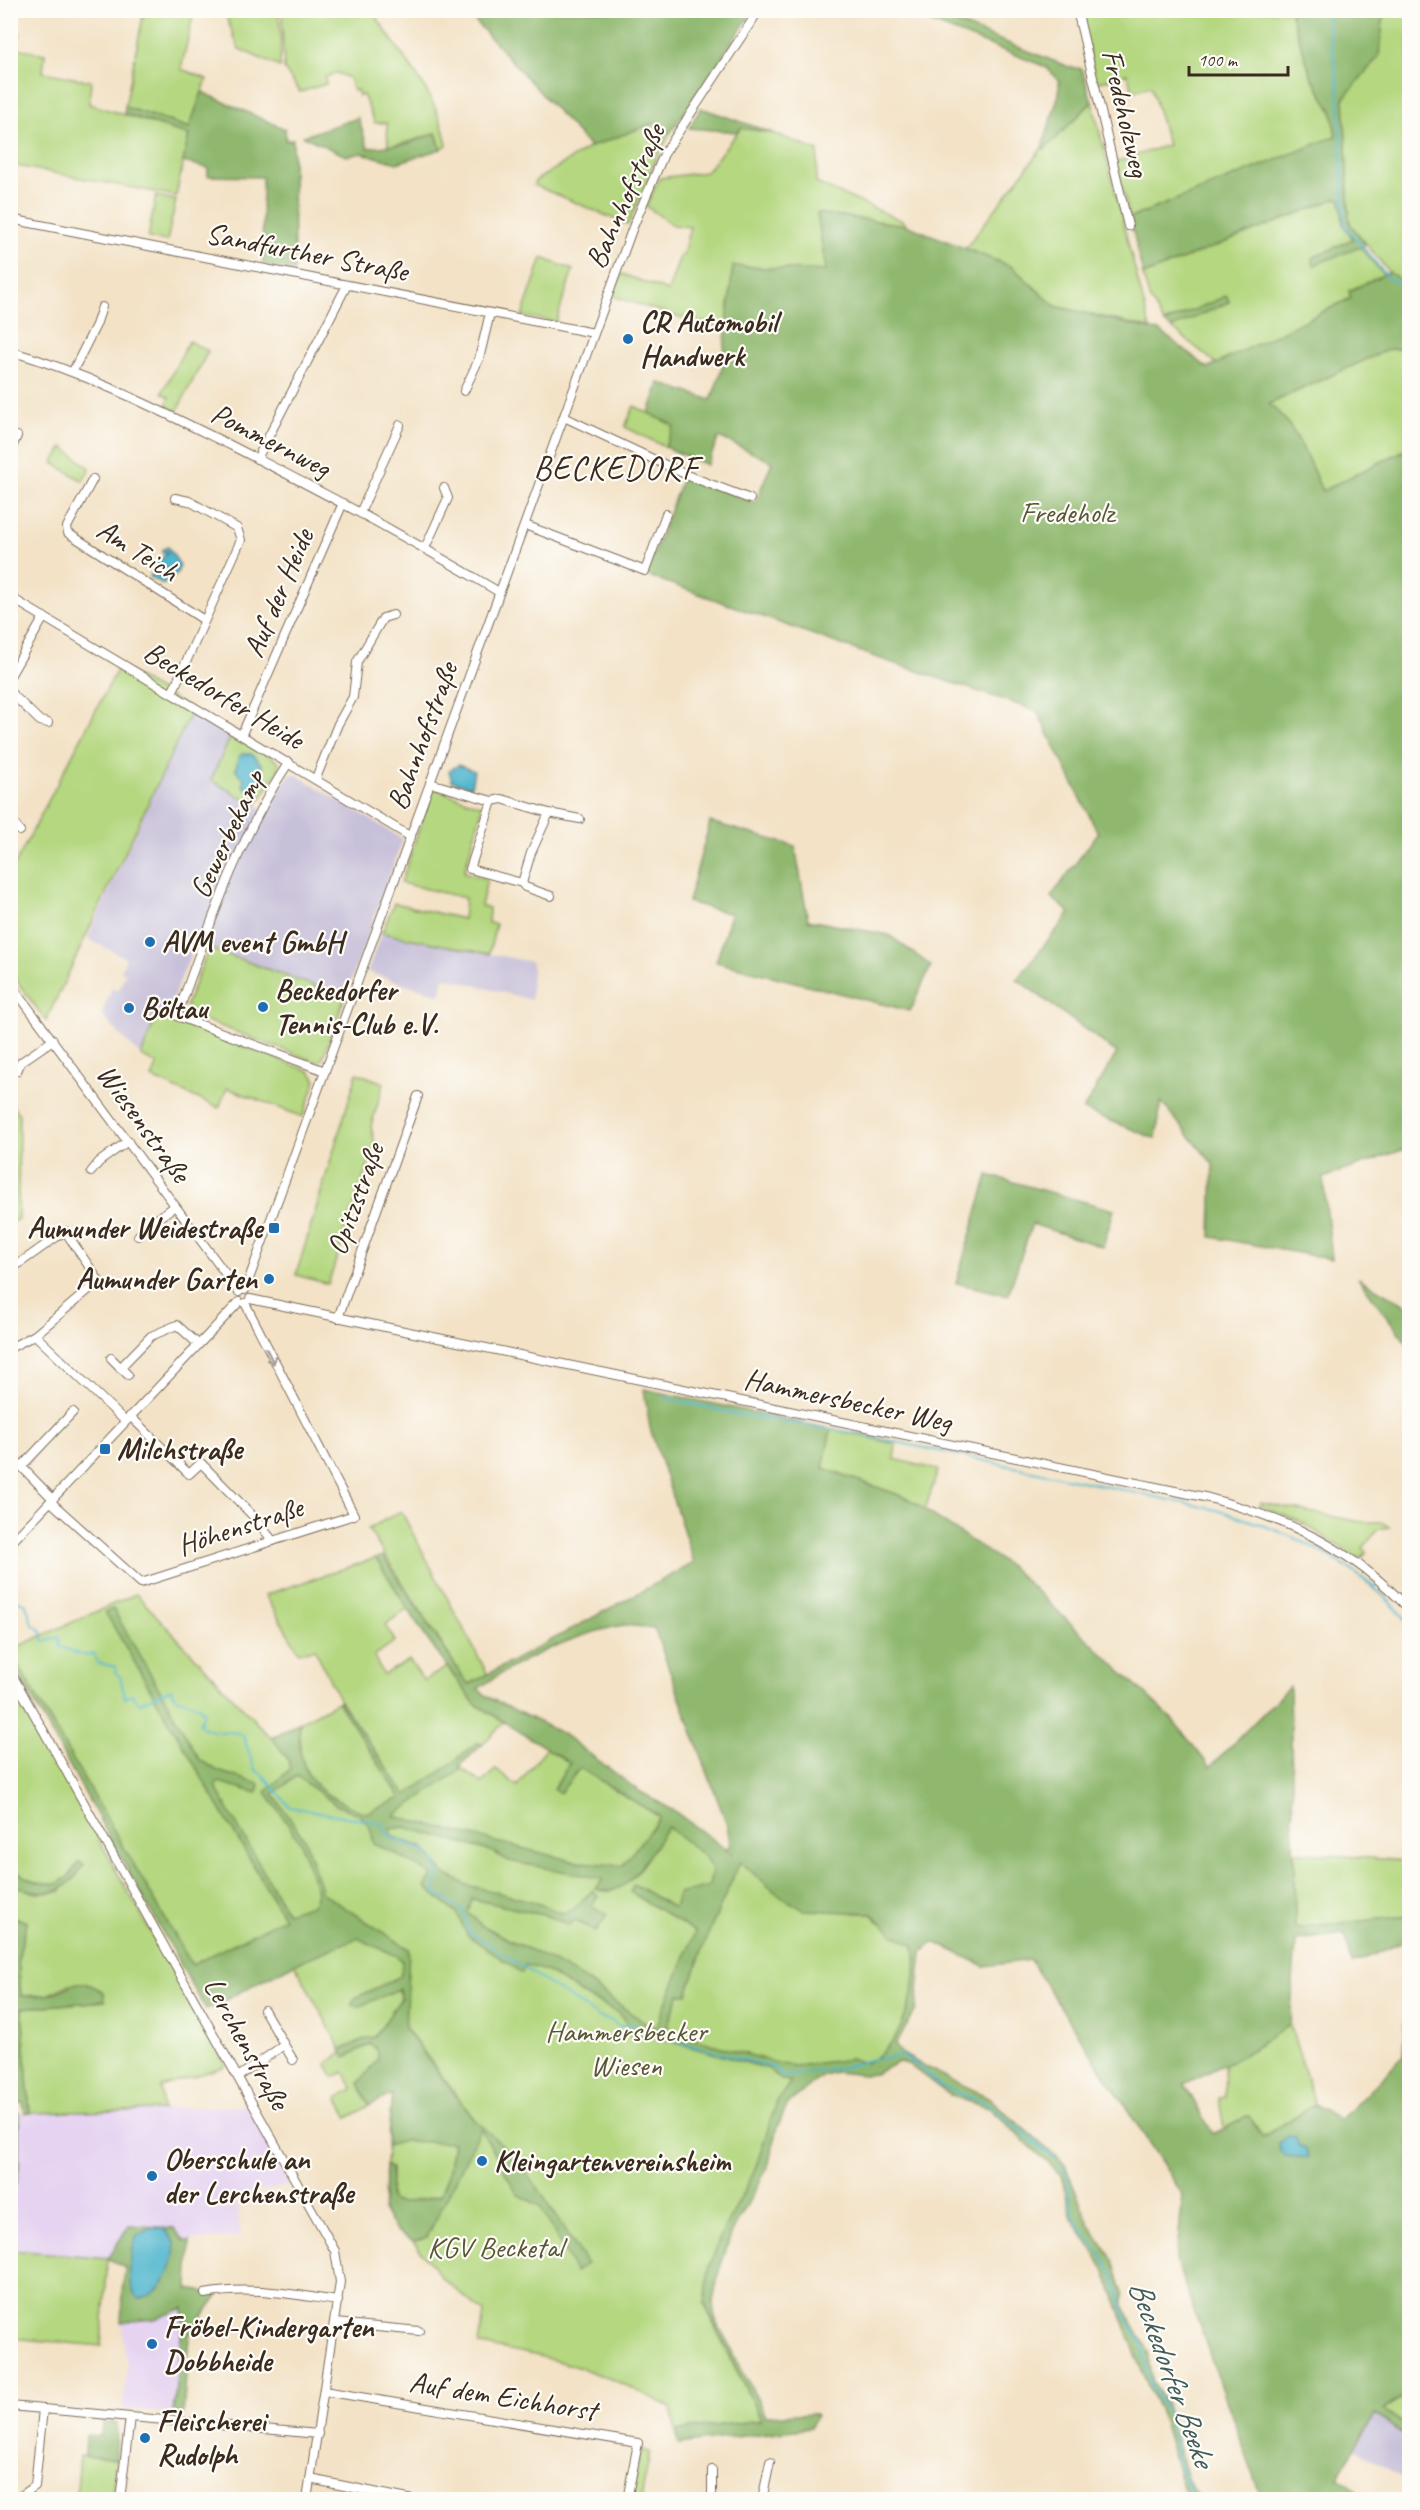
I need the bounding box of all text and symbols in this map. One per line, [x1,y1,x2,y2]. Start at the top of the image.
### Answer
scale bar [1189,39,1288,77]
street label: Fredeholzweg [1093,45,1159,182]
text: 100 m [1198,49,1239,71]
street label: Bahnhofstraße [576,116,675,274]
street label: Sandfurther Straße [203,214,413,291]
place label: CR Automobil Handwerk [640,303,783,375]
marker: CR Automobil Handwerk [621,332,635,346]
street label: Pommernweg [205,394,339,487]
district label: BECKEDORF [533,447,704,489]
park label: Fredeholz [1020,493,1117,531]
street label: Am Teich [90,510,186,590]
street label: Auf der Heide [234,521,323,663]
street label: Beckedorfer Heide [137,632,313,759]
street label: Bahnhofstraße [378,655,467,815]
street label: Gewerbekamp [181,762,274,904]
place label: AVM event GmbH [162,923,348,961]
marker: AVM event GmbH [143,935,157,949]
place label: Beckedorfer Tennis-Club e.V. [275,971,439,1043]
place label: Böltau [141,989,210,1027]
marker: Beckedorfer Tennis-Club e.V. [256,1000,270,1014]
marker: Böltau [122,1001,136,1015]
street label: Wiesenstraße [88,1056,201,1191]
street label: Opitzstraße [317,1136,393,1260]
place label: Aumunder Weidestraße [27,1209,265,1247]
marker: Aumunder Weidestraße [267,1221,281,1235]
place label: Aumunder Garten [76,1260,258,1298]
marker: Aumunder Garten [262,1272,276,1286]
one-way arrow [265,1347,277,1365]
street label: Hammersbecker Weg [741,1359,957,1441]
place label: Milchstraße [117,1430,245,1468]
marker: Milchstraße [98,1442,112,1456]
street label: Höhenstraße [173,1487,310,1564]
street label: Lerchenstraße [195,1970,300,2118]
park label: Hammersbecker Wiesen [545,2012,709,2084]
place label: Oberschule an der Lerchenstraße [164,2140,356,2212]
place label: Kleingartenvereinsheim [494,2142,732,2180]
marker: Kleingartenvereinsheim [475,2154,489,2168]
marker: Oberschule an der Lerchenstraße [145,2169,159,2183]
park label: KGV Becketal [427,2228,568,2266]
water label: Beckedorfer Beeke [1119,2275,1226,2476]
place label: Fröbel-Kindergarten Dobbheide [164,2308,375,2380]
marker: Fröbel-Kindergarten Dobbheide [145,2337,159,2351]
street label: Auf dem Eichhorst [407,2362,603,2430]
place label: Fleischerei Rudolph [157,2402,270,2474]
marker: Fleischerei Rudolph [138,2431,152,2445]

